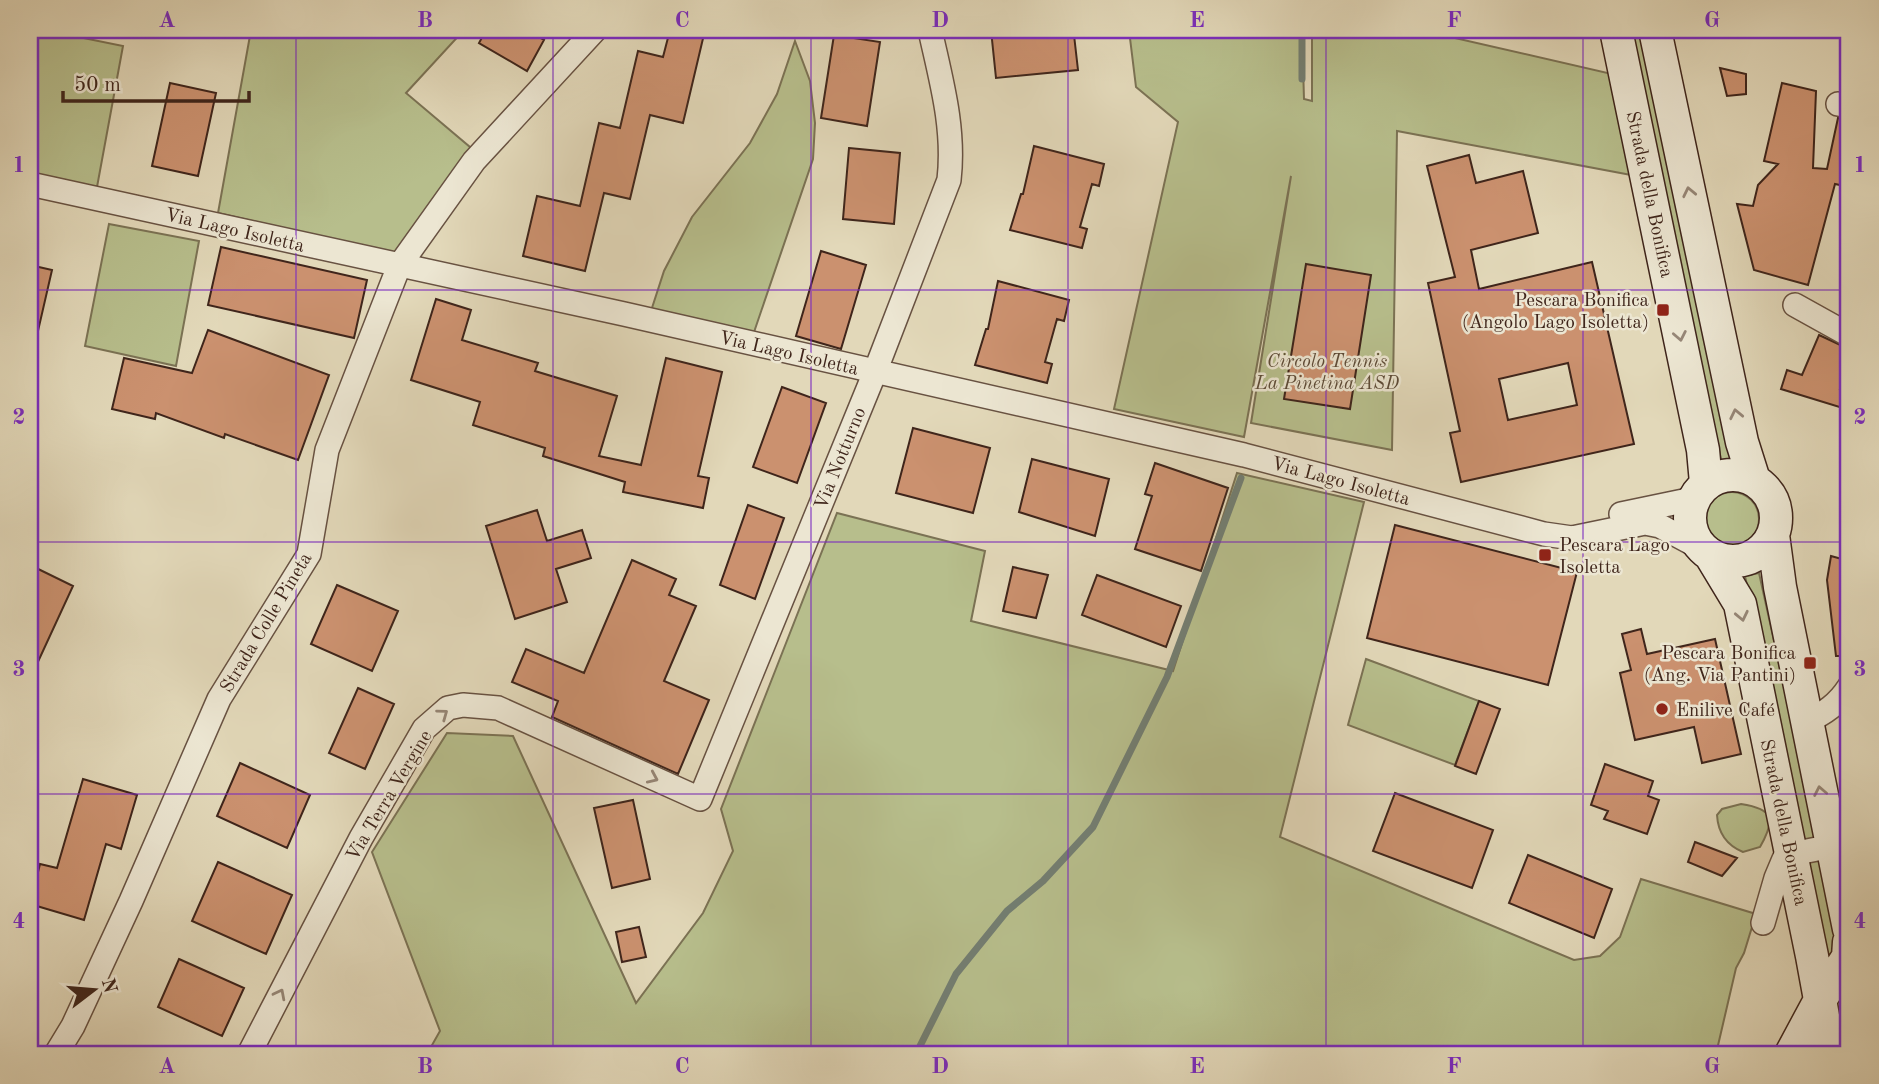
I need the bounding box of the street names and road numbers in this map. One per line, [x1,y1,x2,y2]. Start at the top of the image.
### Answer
street label: Strada della Bonifica [1622,110,1676,280]
street label: Via Lago Isoletta [163,206,307,257]
street label: Via Lago Isoletta [717,329,861,380]
street label: Via Notturno [812,405,870,513]
street label: Via Lago Isoletta [1269,455,1412,510]
street label: Strada Colle Pineta [218,549,317,697]
street label: Via Terra Vergine [344,728,437,865]
street label: Strada della Bonifica [1756,738,1810,908]

